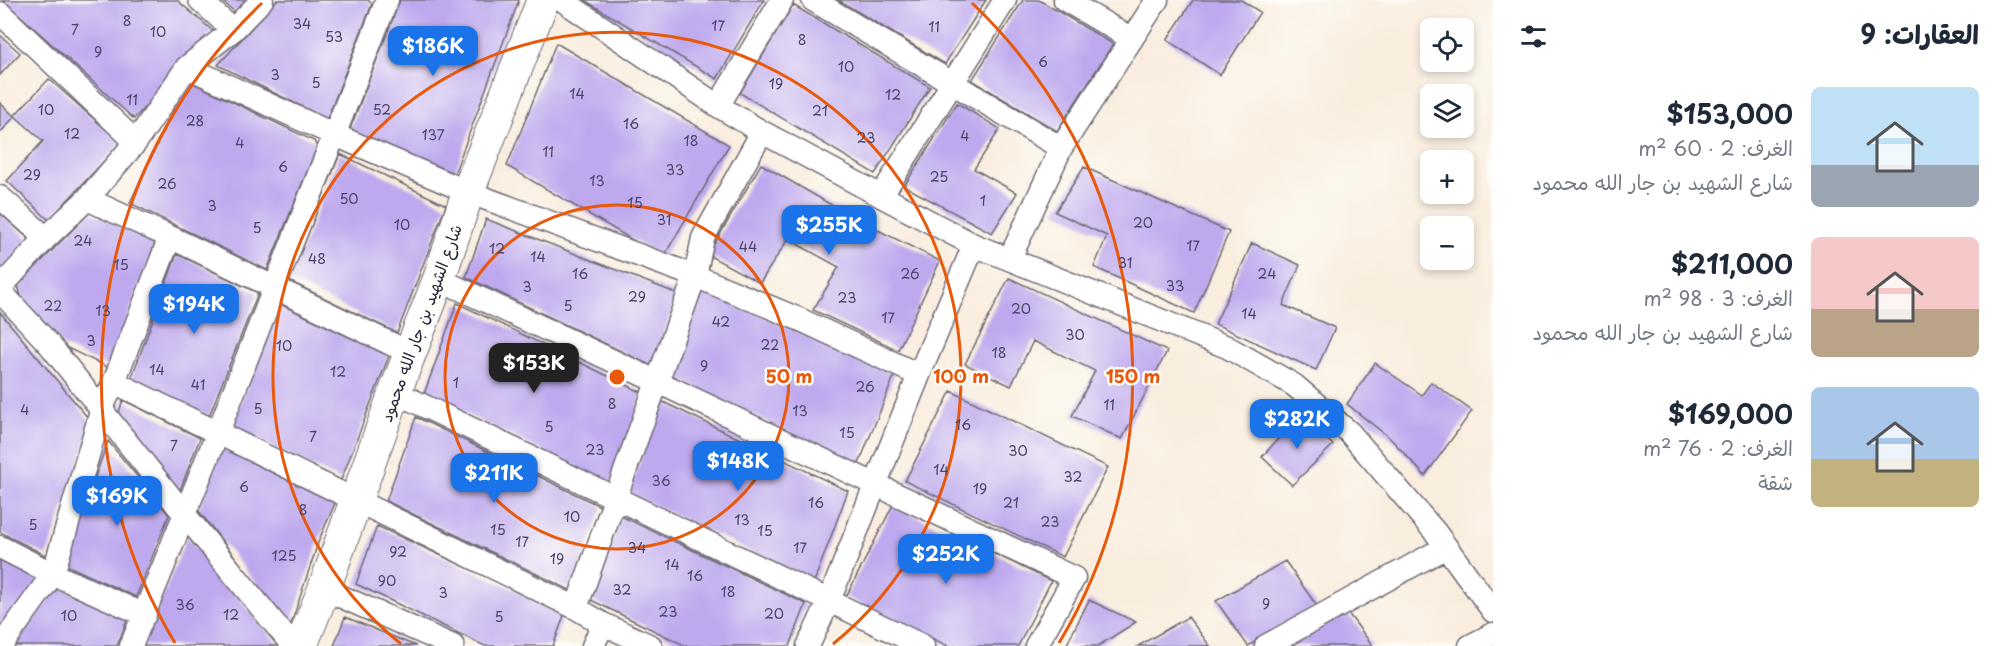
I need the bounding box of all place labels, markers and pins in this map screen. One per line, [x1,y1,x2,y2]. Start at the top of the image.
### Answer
pin: $186K [391,26,475,77]
pin: $255K [787,205,871,256]
pin: $194K [152,284,236,335]
pin: $153K [492,343,576,394]
centre of rings [607,367,627,387]
pin: $282K [1255,399,1339,450]
pin: $148K [696,441,780,492]
pin: $211K [452,453,536,504]
pin: $169K [75,476,159,527]
pin: $252K [904,534,988,585]

